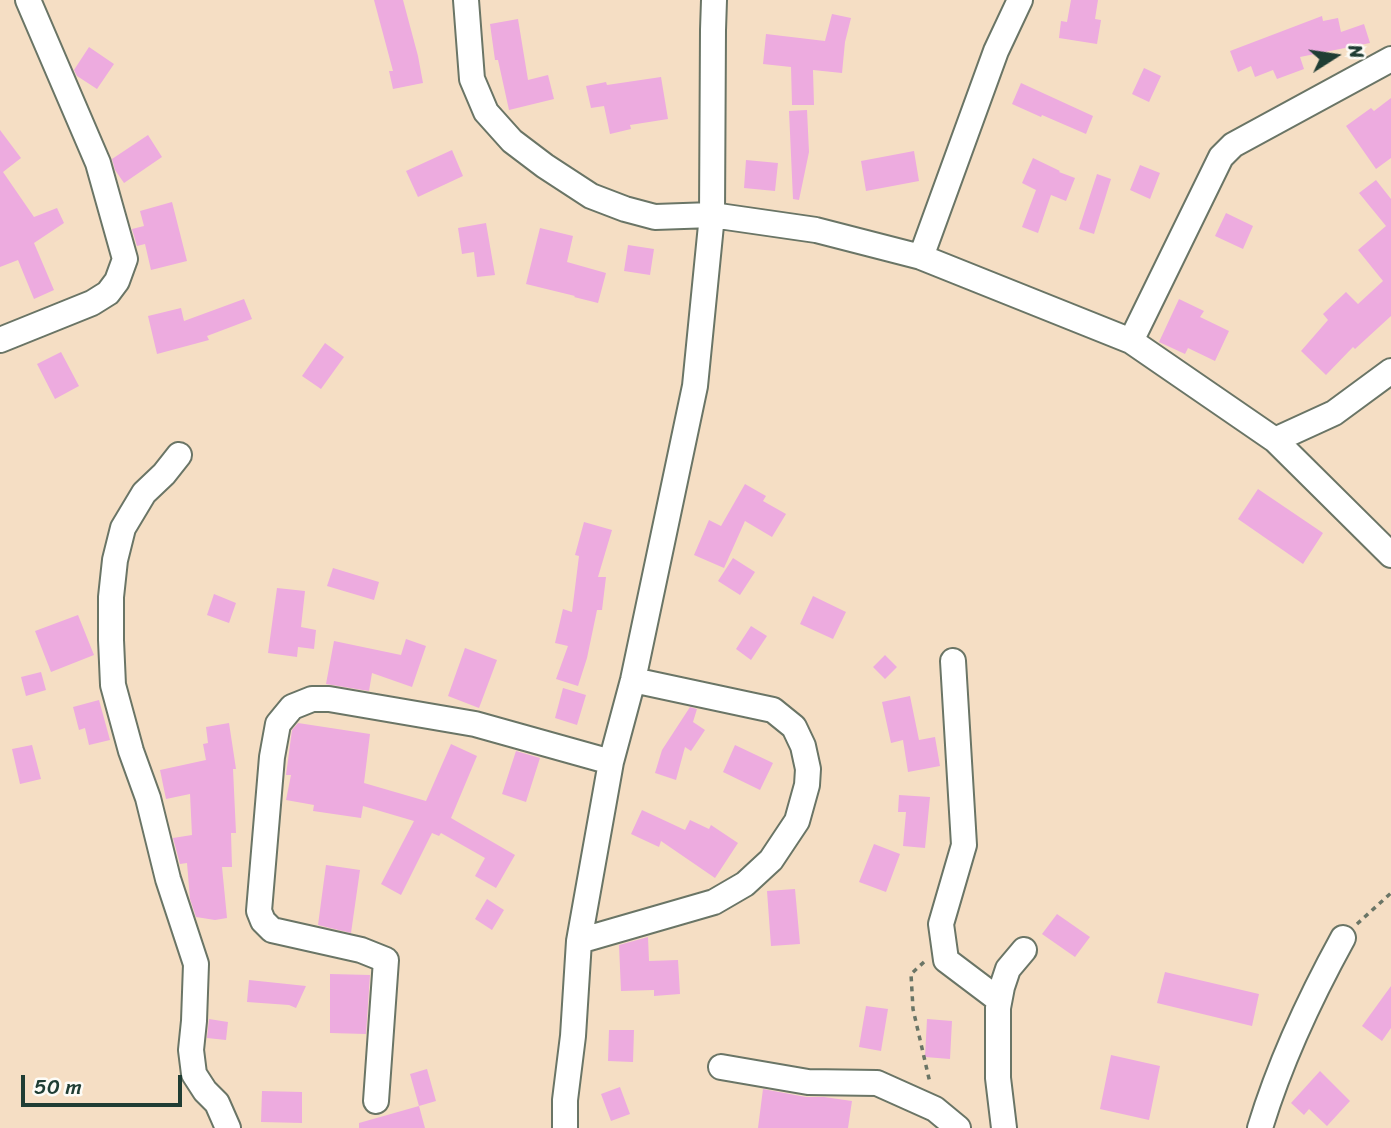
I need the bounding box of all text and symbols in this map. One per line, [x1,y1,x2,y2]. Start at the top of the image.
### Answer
north arrow [1300,21,1370,91]
text: N [1339,42,1374,61]
scale bar [24,1062,186,1106]
text: 50 m [34,1068,82,1106]

